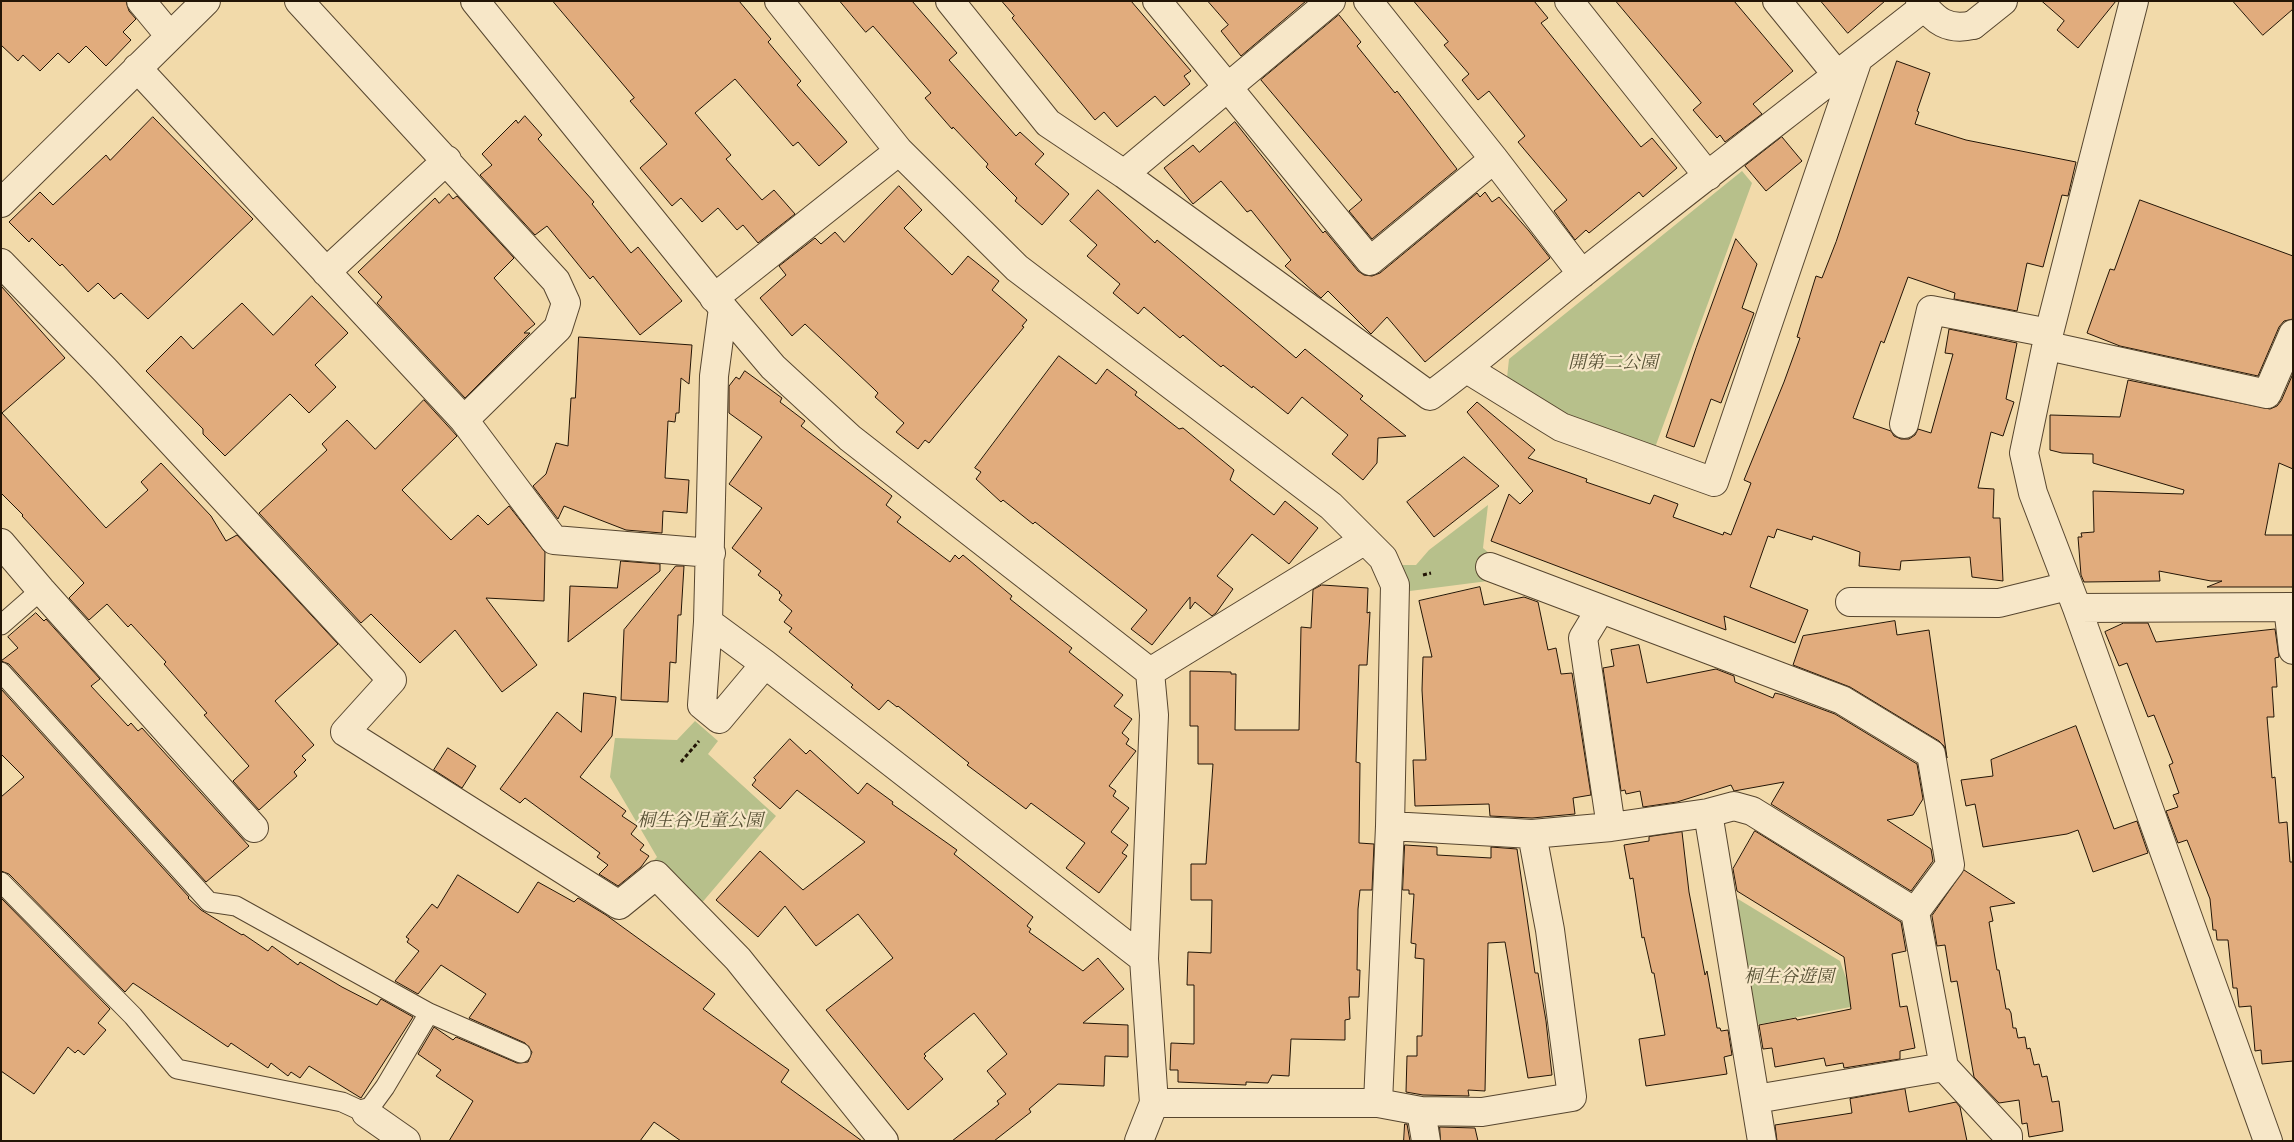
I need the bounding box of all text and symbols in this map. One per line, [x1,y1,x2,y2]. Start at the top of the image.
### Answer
park label: 開第二公園 [1568,352,1658,374]
park label: 桐生谷児童公園 [637,810,763,832]
park label: 桐生谷遊園 [1744,966,1834,988]

